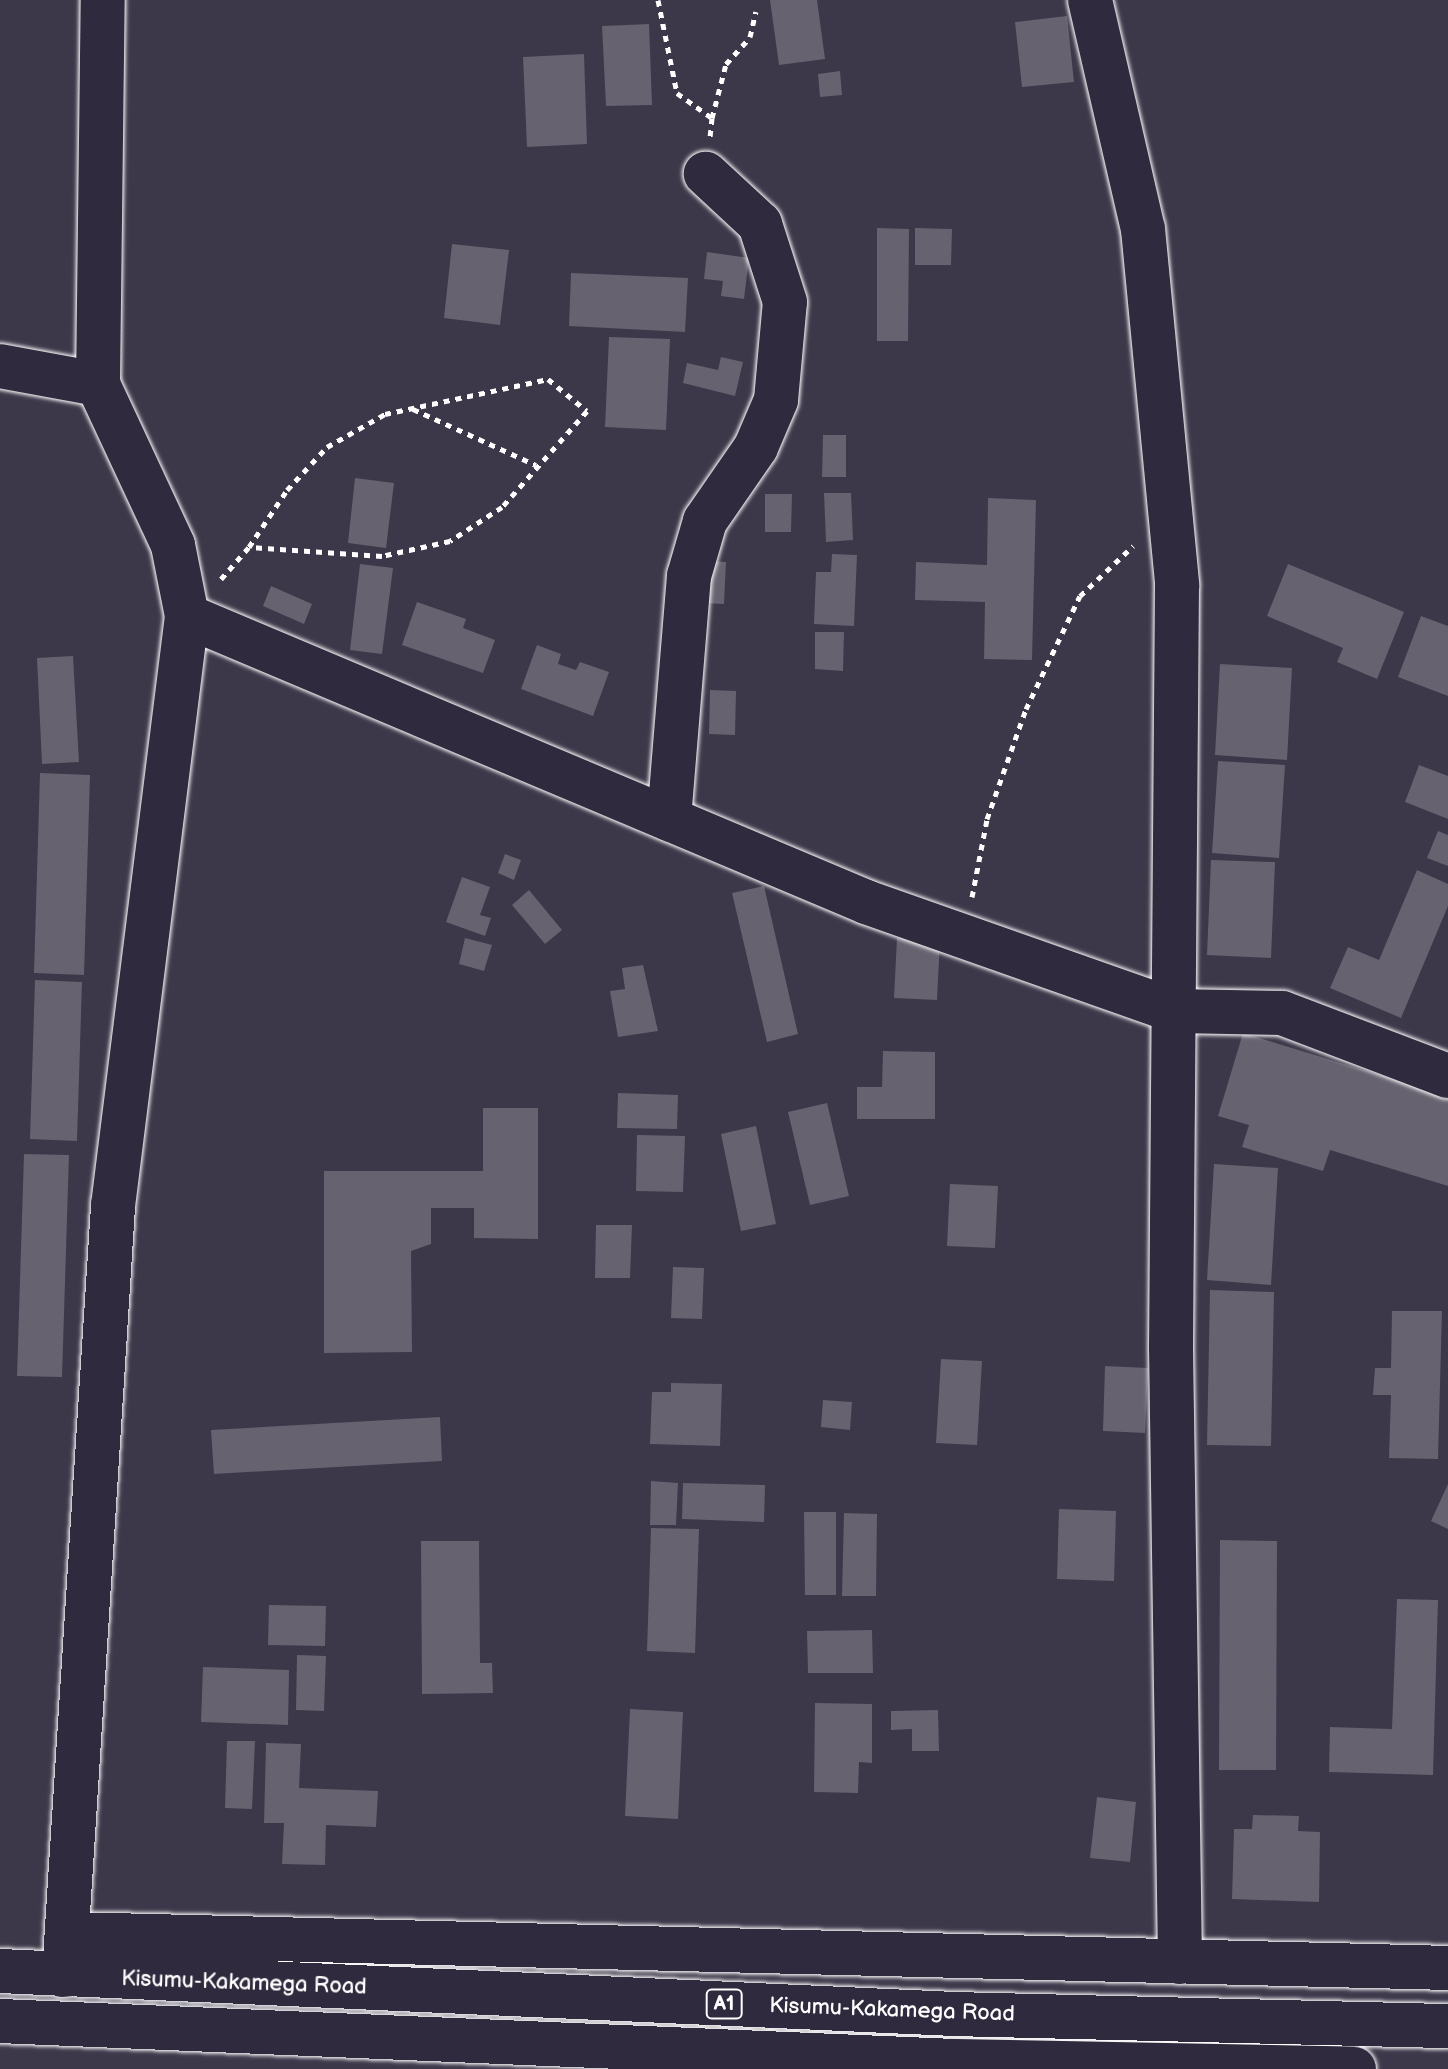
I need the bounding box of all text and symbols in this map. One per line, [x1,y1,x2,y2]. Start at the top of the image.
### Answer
street label: Kisumu-Kakamega Road [121,1966,367,2000]
road number: A1 [704,1988,744,2020]
street label: Kisumu-Kakamega Road [769,1993,1015,2027]

